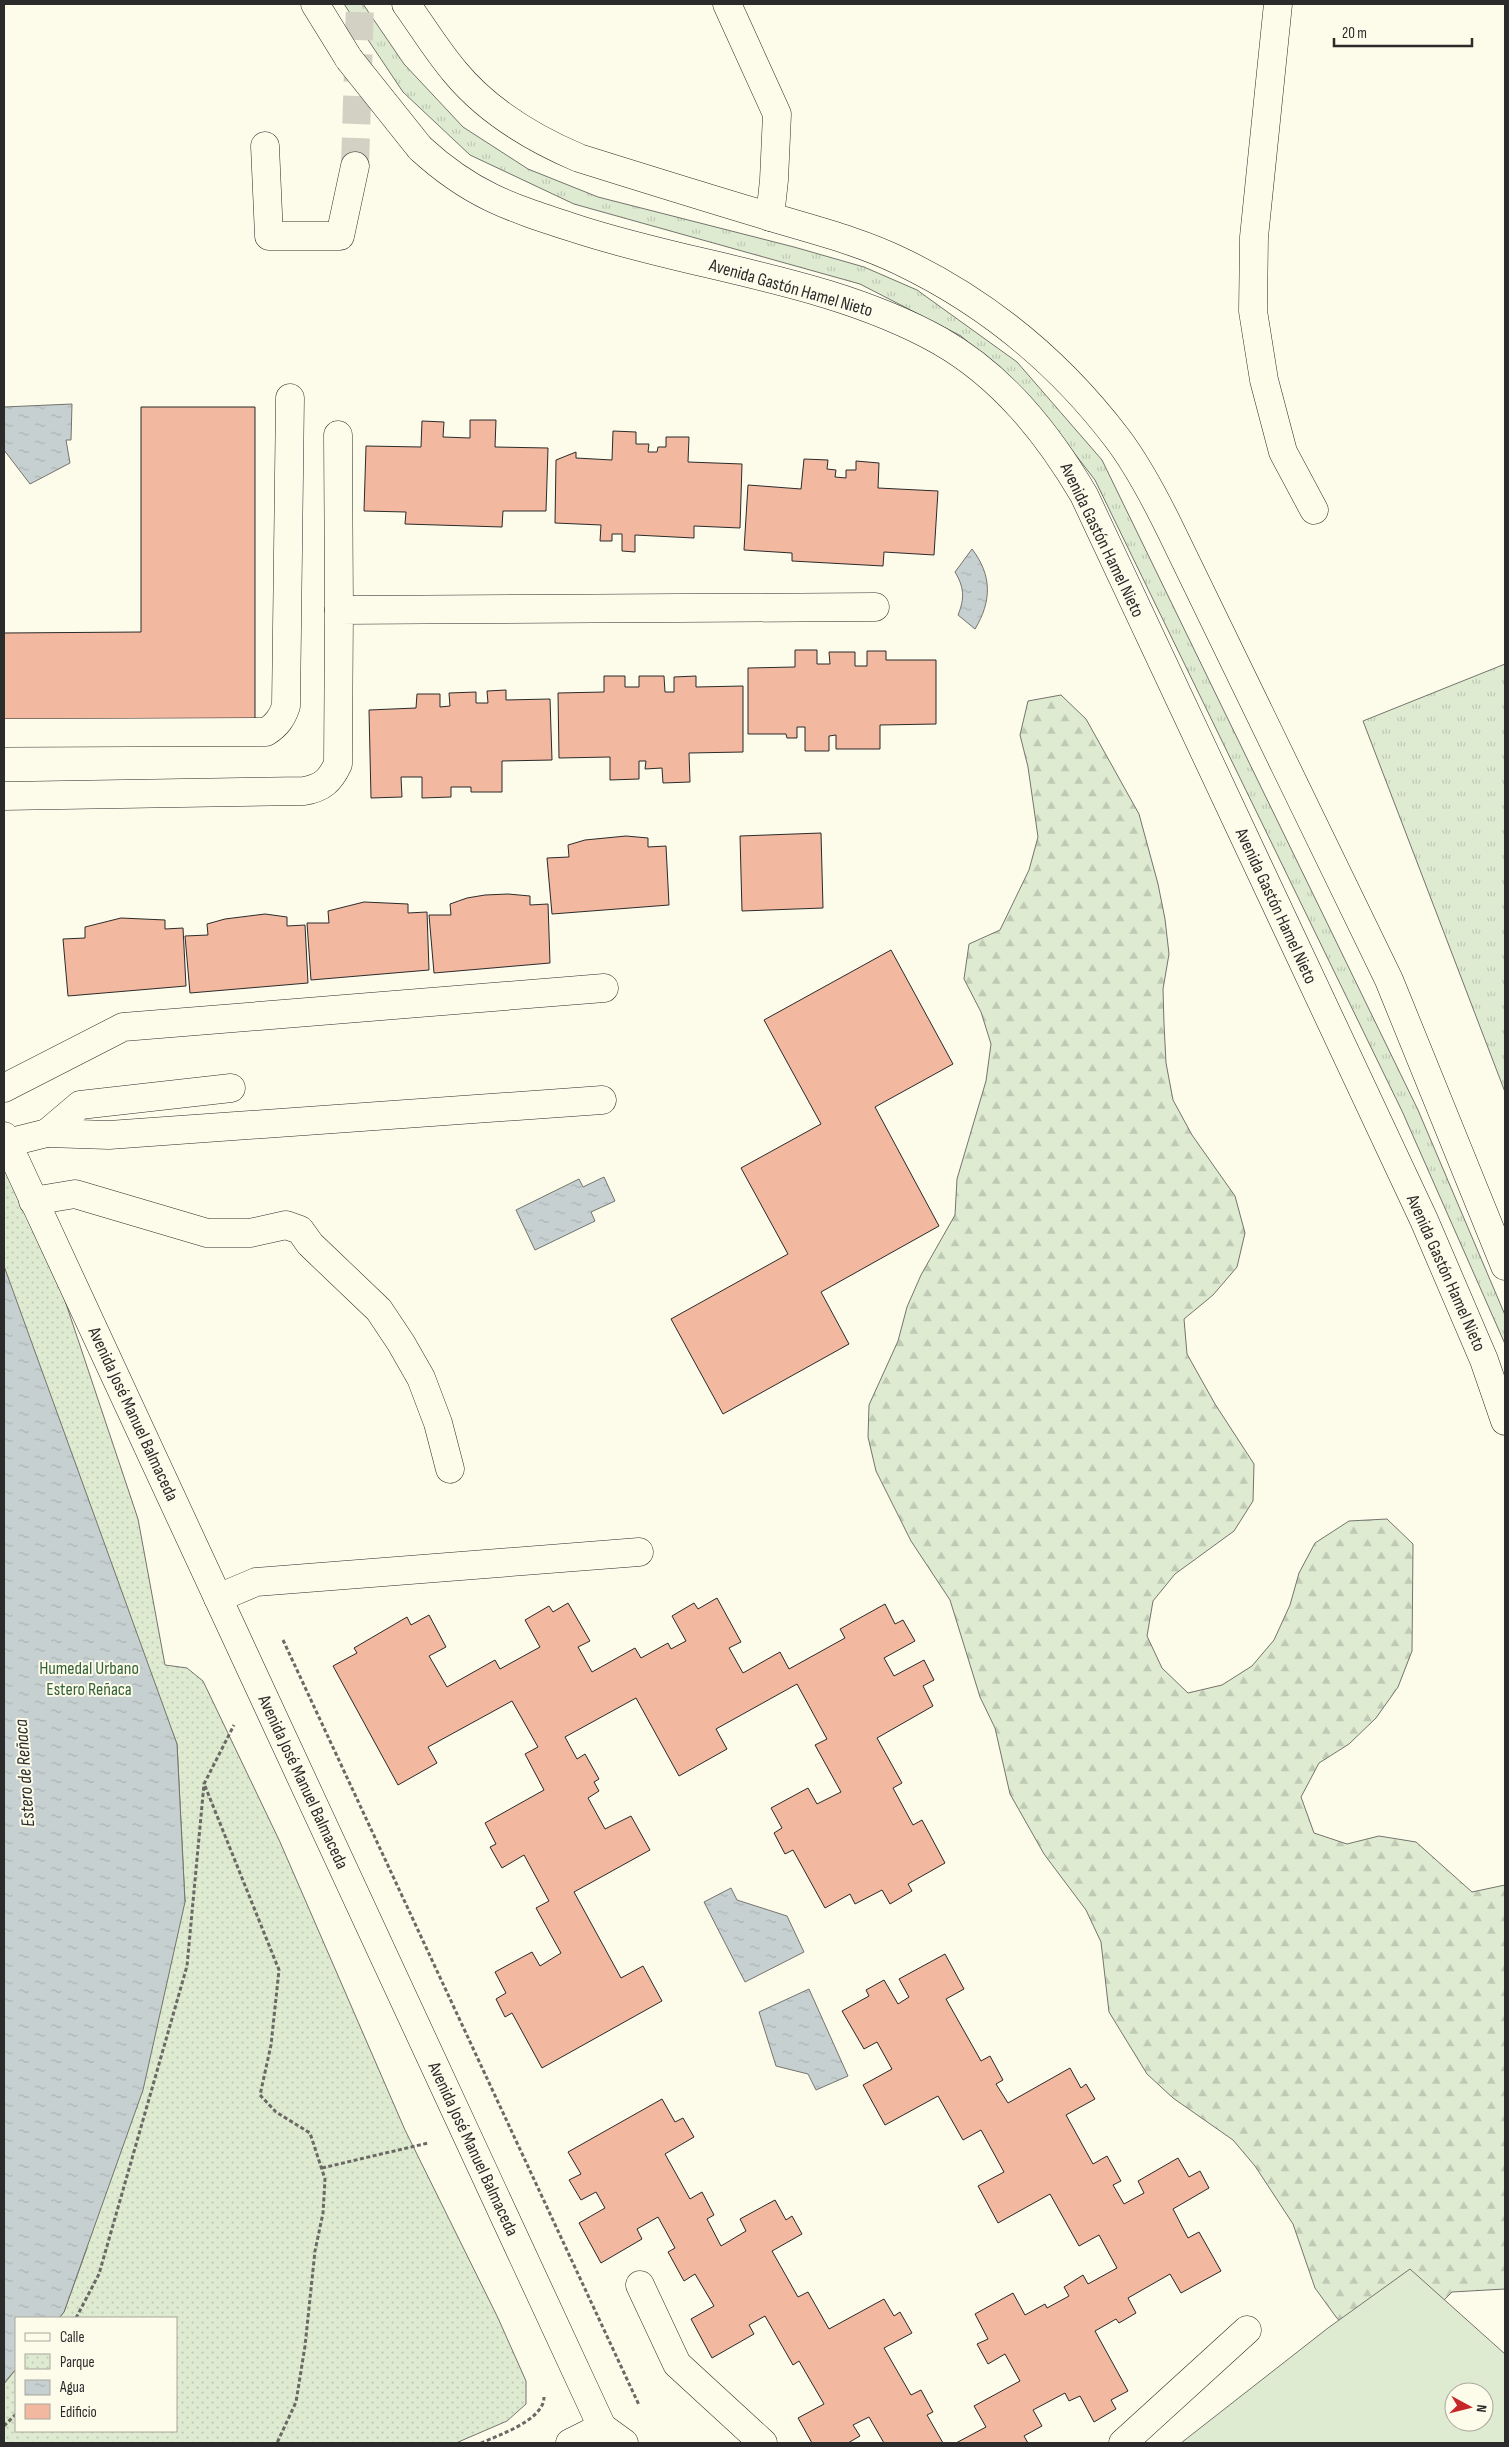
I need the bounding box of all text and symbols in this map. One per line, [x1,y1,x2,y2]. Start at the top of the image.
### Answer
scale bar [1334,15,1472,47]
text: 20 m [1342,24,1367,43]
street label: Avenida Gastón Hamel Nieto [706,254,875,321]
street label: Avenida Gastón Hamel Nieto [1055,458,1149,621]
street label: Avenida Gastón Hamel Nieto [1230,824,1321,987]
street label: Avenida Gastón Hamel Nieto [1402,1191,1490,1355]
street label: Avenida José Manuel Balmaceda [83,1323,183,1504]
park label: Humedal Urbano Estero Reñaca [39,1658,139,1700]
street label: Avenida José Manuel Balmaceda [253,1691,353,1872]
water label: Estero de Reñaca [10,1718,40,1828]
street label: Avenida José Manuel Balmaceda [423,2058,523,2239]
legend [15,2317,178,2432]
text: Calle [60,2328,84,2347]
text: Parque [60,2353,95,2372]
text: Agua [59,2378,85,2397]
north arrow [1444,2382,1494,2432]
text: Edificio [60,2403,97,2422]
text: N [1473,2404,1490,2413]

